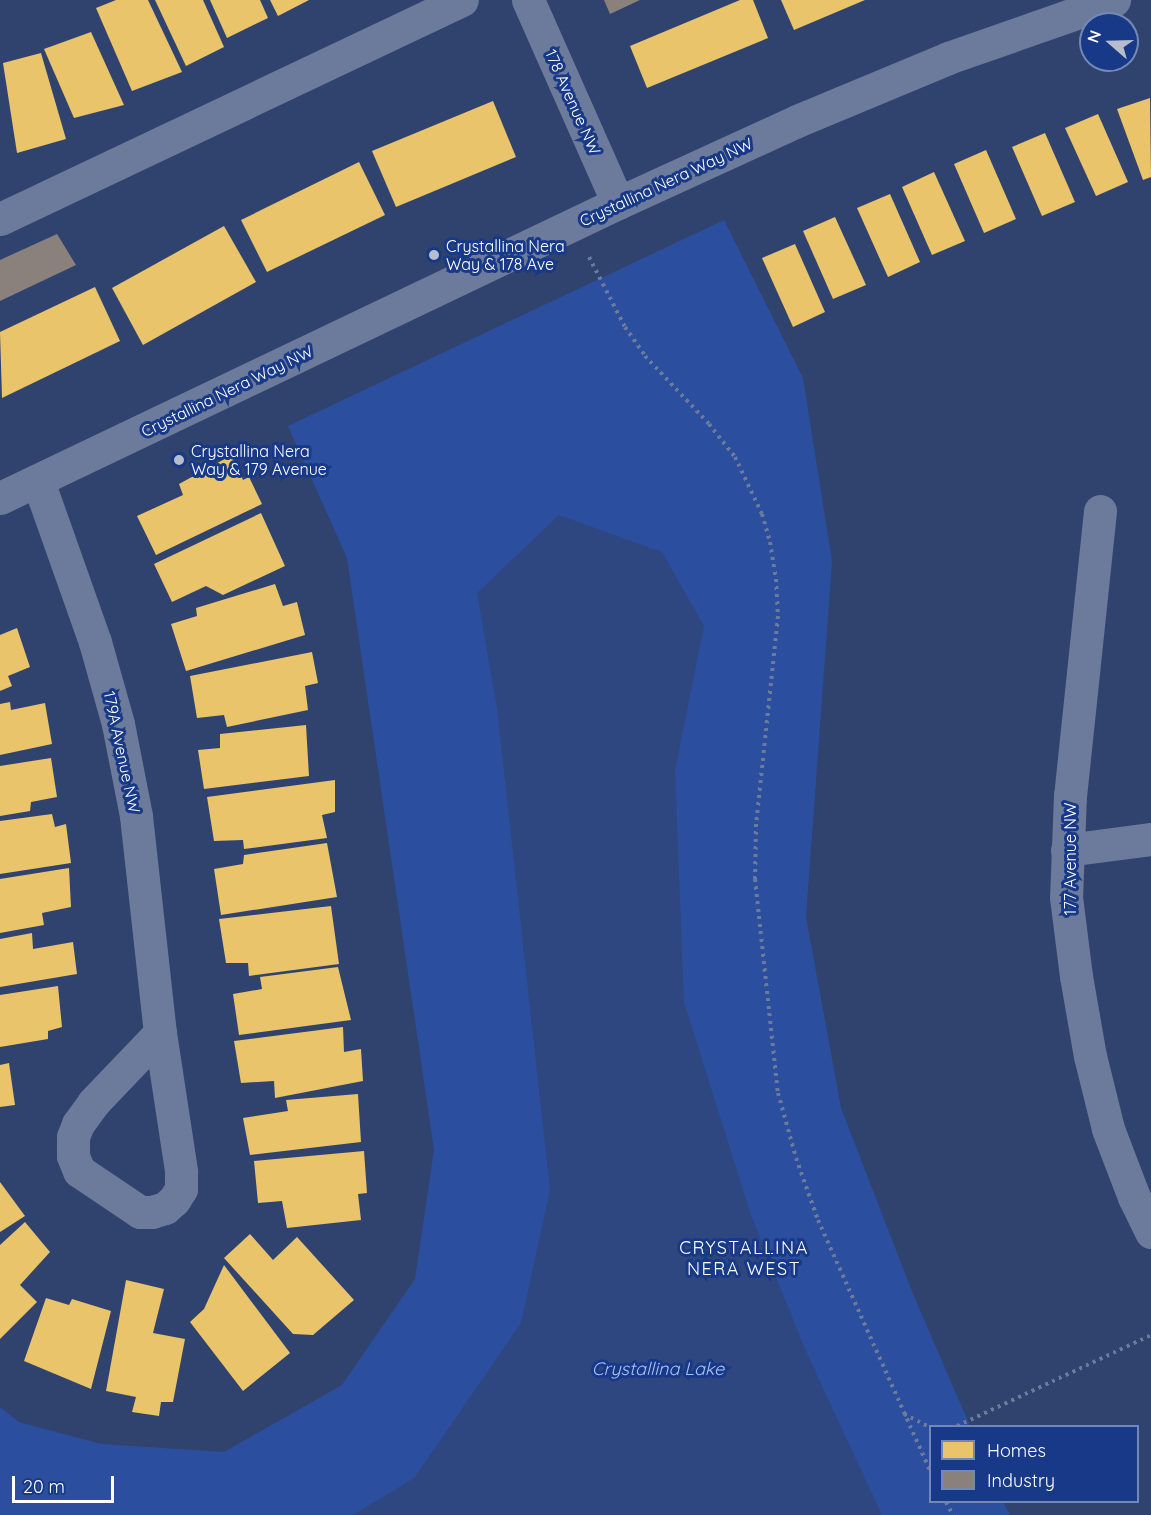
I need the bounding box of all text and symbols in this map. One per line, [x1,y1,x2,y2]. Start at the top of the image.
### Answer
north arrow [1079,12,1139,72]
text: N [1083,28,1105,45]
street label: 178 Avenue NW [541,46,605,158]
street label: Crystallina Nera Way NW [577,133,755,231]
place label: Crystallina Nera Way & 178 Ave [446,236,565,274]
marker: Crystallina Nera Way & 178 Ave [427,248,441,262]
street label: Crystallina Nera Way NW [138,341,316,441]
place label: Crystallina Nera Way & 179 Avenue [191,441,327,479]
marker: Crystallina Nera Way & 179 Avenue [172,453,186,467]
street label: 179A Avenue NW [100,689,144,815]
street label: 177 Avenue NW [1060,803,1080,915]
district label: CRYSTALLINA NERA WEST [679,1238,809,1280]
water label: Crystallina Lake [592,1358,724,1380]
legend [929,1425,1139,1503]
text: Homes [987,1439,1046,1462]
scale bar [15,1464,117,1502]
text: Industry [987,1469,1055,1492]
text: 20 m [23,1475,65,1498]

